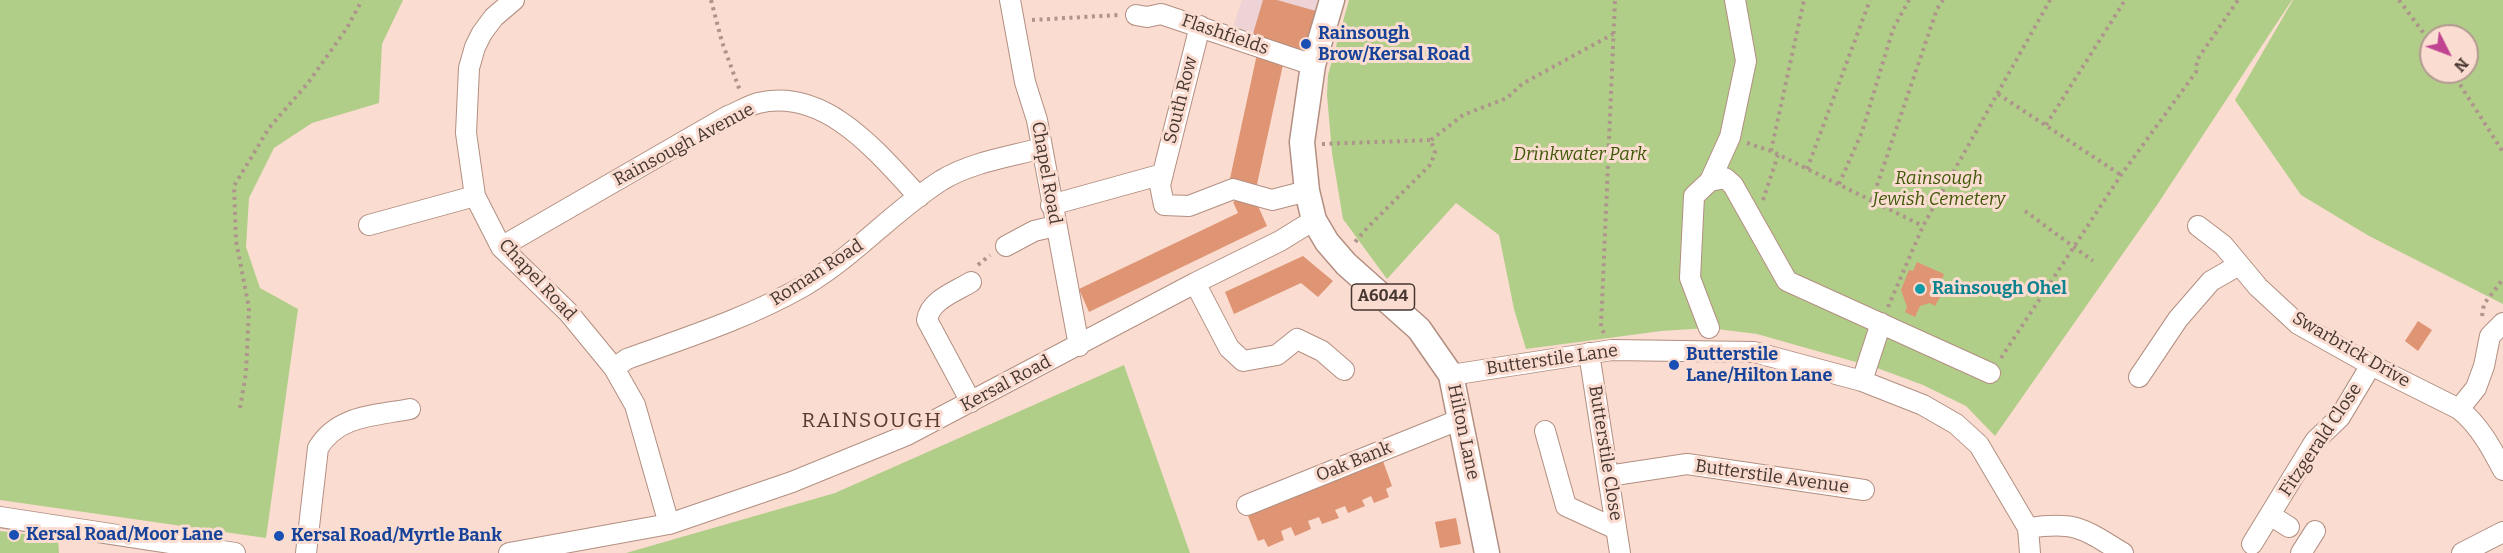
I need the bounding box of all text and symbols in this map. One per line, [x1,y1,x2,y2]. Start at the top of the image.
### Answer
street label: Flashfields [1179,10,1271,60]
place label: Rainsough Brow/Kersal Road [1318,23,1470,66]
north arrow [2419,24,2479,84]
marker: Rainsough Brow/Kersal Road [1299,37,1313,51]
street label: South Row [1160,54,1202,146]
text: N [2450,54,2472,76]
street label: Rainsough Avenue [610,99,758,191]
street label: Chapel Road [1026,120,1066,226]
park label: Drinkwater Park [1513,144,1647,166]
park label: Rainsough Jewish Cemetery [1872,168,2006,210]
street label: Chapel Road [494,235,580,325]
street label: Roman Road [767,235,867,311]
place label: Rainsough Ohel [1932,278,2067,300]
marker: Rainsough Ohel [1913,282,1927,296]
road number: A6044 [1352,284,1414,310]
street label: Swarbrick Drive [2288,308,2414,392]
street label: Butterstile Lane [1485,340,1619,380]
place label: Butterstile Lane/Hilton Lane [1686,344,1832,386]
street label: Kersal Road [957,351,1055,417]
marker: Butterstile Lane/Hilton Lane [1667,358,1681,372]
street label: Fitzgerald Close [2275,379,2367,501]
street label: Hilton Lane [1442,382,1484,482]
street label: Butterstile Close [1584,384,1626,522]
district label: RAINSOUGH [801,408,943,434]
street label: Oak Bank [1313,437,1395,487]
street label: Butterstile Avenue [1694,456,1850,498]
place label: Kersal Road/Moor Lane [26,524,223,546]
place label: Kersal Road/Myrtle Bank [291,525,502,547]
marker: Kersal Road/Moor Lane [7,528,21,542]
marker: Kersal Road/Myrtle Bank [272,529,286,543]

